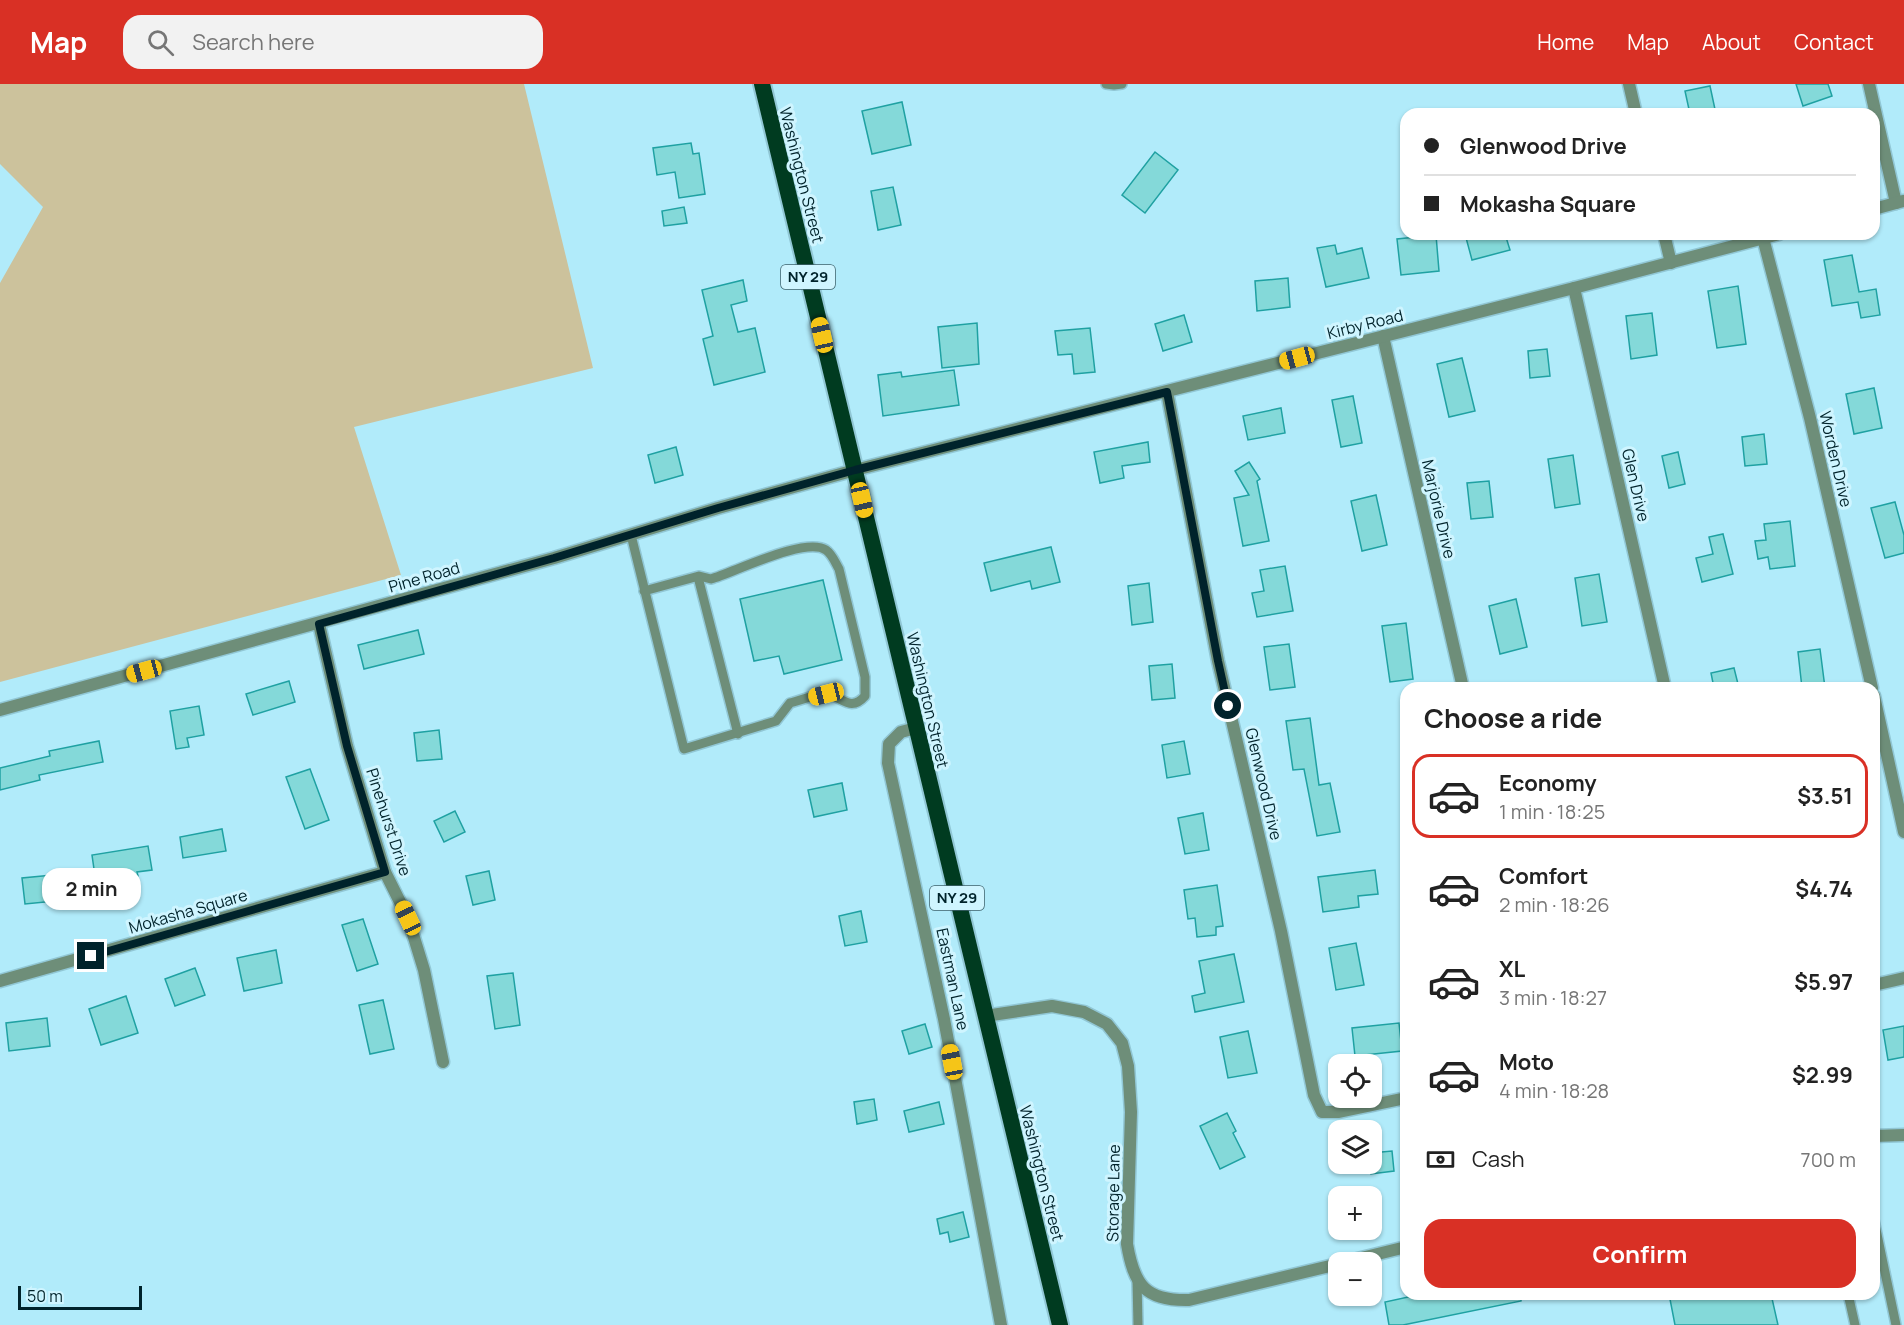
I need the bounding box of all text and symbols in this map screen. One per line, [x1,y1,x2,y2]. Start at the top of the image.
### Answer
search box [123,15,543,69]
text: Map [30,23,87,61]
icon: search [144,26,177,59]
text: Search here [192,27,315,57]
text: Home [1537,28,1594,56]
text: Map [1627,28,1669,56]
text: About [1702,28,1761,56]
text: Contact [1794,28,1874,56]
street label: Washington Street [775,105,829,245]
text: Glenwood Drive [1460,131,1627,161]
text: Mokasha Square [1460,189,1636,219]
road number: NY 29 [781,265,835,289]
street label: Kirby Road [1325,304,1405,344]
car [809,315,835,355]
car [1277,345,1317,371]
street label: Worden Drive [1814,409,1858,509]
street label: Glen Drive [1617,446,1655,524]
street label: Marjorie Drive [1417,457,1461,561]
car [849,480,875,520]
street label: Pine Road [386,556,462,598]
street label: Washington Street [902,630,954,770]
car [124,658,164,684]
car [806,681,846,707]
route start [1214,692,1241,719]
text: Choose a ride [1424,699,1602,736]
street label: Glenwood Drive [1240,726,1288,842]
street label: Pinehurst Drive [361,765,417,879]
text: Economy [1499,768,1597,798]
icon: car [1427,769,1481,823]
text: $3.51 [1797,781,1853,811]
text: 1 min · 18:25 [1499,798,1605,825]
text: Comfort [1499,861,1588,891]
icon: car [1427,862,1481,916]
callout: 2 min [42,869,140,911]
text: $4.74 [1795,874,1853,904]
text: 2 min [65,875,118,902]
street label: Mokasha Square [126,884,250,938]
road number: NY 29 [930,886,984,910]
text: 2 min · 18:26 [1499,891,1610,918]
car [392,898,424,938]
street label: Eastman Lane [931,926,975,1032]
route end [77,942,104,969]
text: XL [1499,954,1525,984]
icon: car [1427,955,1481,1009]
text: $5.97 [1794,967,1853,997]
text: 3 min · 18:27 [1499,984,1607,1011]
car [940,1043,964,1081]
text: Moto [1499,1047,1554,1077]
icon: car [1427,1048,1481,1102]
map controls [1328,1054,1382,1306]
button: locate [1328,1054,1382,1108]
text: $2.99 [1792,1060,1853,1090]
text: 4 min · 18:28 [1499,1077,1609,1104]
street label: Washington Street [1015,1103,1069,1243]
button: layers [1328,1120,1382,1174]
icon: cash [1424,1143,1457,1176]
street label: Storage Lane [1101,1144,1125,1242]
text: Cash [1472,1144,1525,1174]
text: 700 m [1801,1146,1856,1173]
button: + [1328,1186,1382,1240]
button: Confirm [1424,1219,1856,1288]
button: − [1328,1252,1382,1306]
scale bar [18,1283,142,1310]
text: 50 m [27,1285,63,1307]

